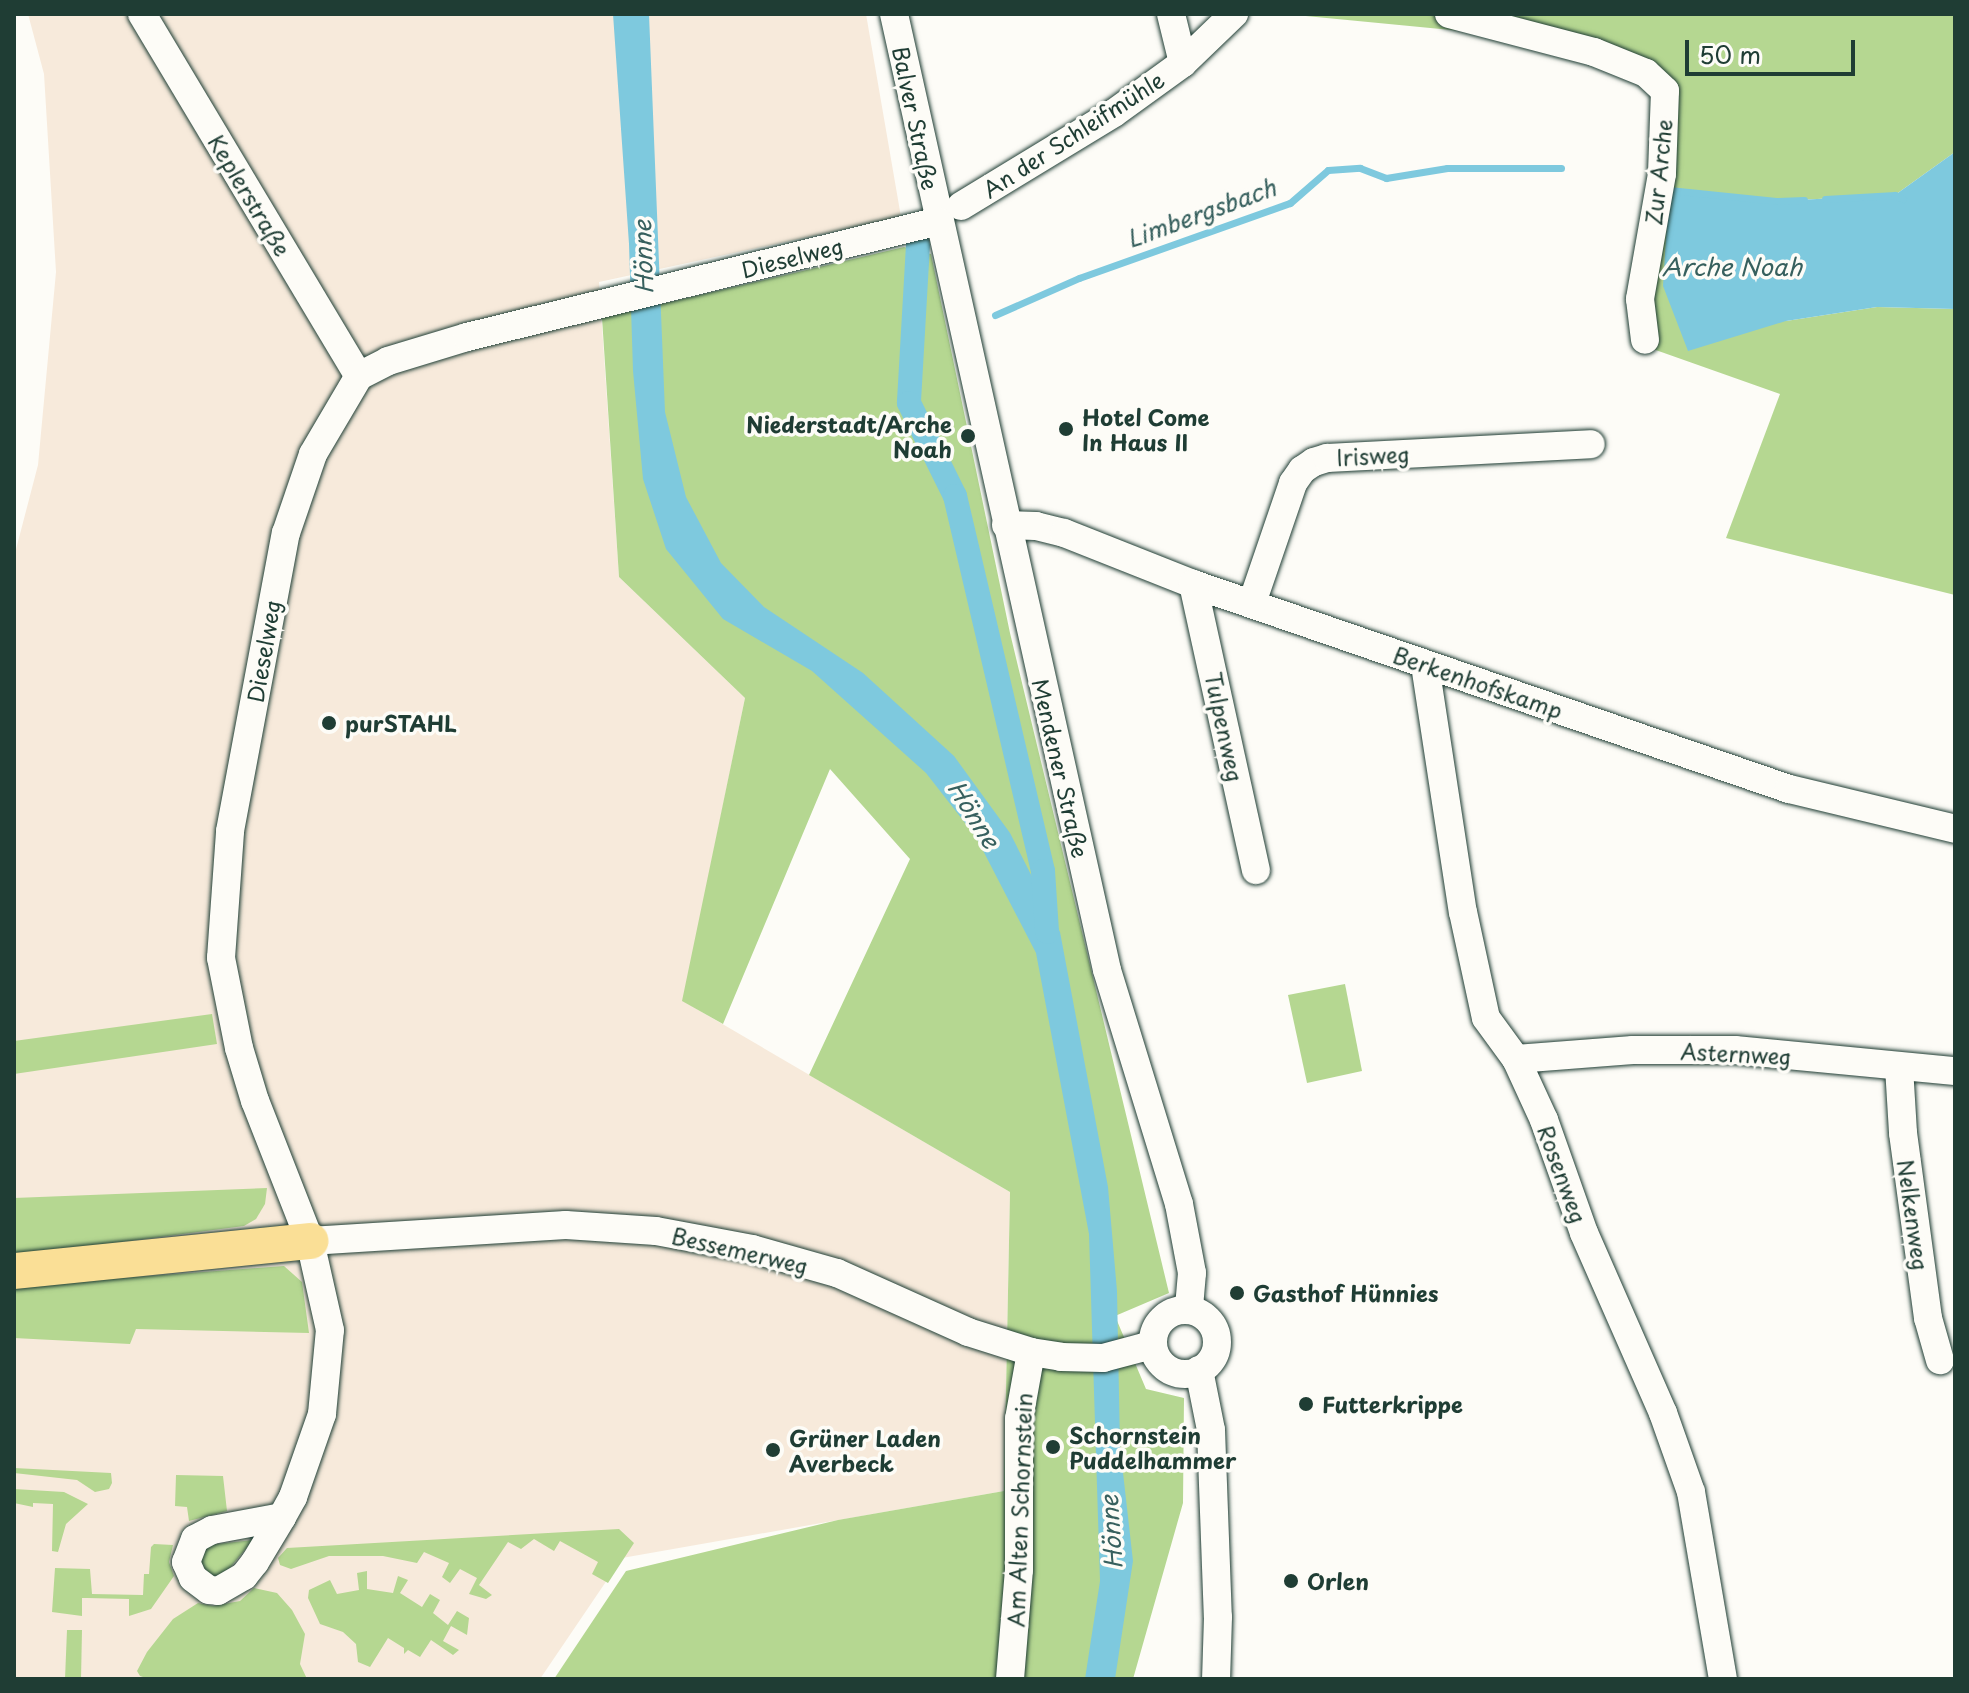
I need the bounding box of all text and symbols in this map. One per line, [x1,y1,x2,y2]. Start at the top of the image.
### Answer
scale bar [1689,24,1859,74]
text: 50 m [1699,36,1761,72]
street label: Balver Straße [888,43,944,193]
street label: An der Schleifmühle [977,65,1169,203]
street label: Zur Arche [1639,117,1677,227]
street label: Keplerstraße [203,130,297,260]
water label: Limbergsbach [1123,173,1279,253]
water label: Hönne [627,219,659,295]
street label: Dieselweg [738,232,846,282]
water label: Arche Noah [1662,253,1802,281]
place label: Hotel Come In Haus II [1082,403,1211,454]
place label: Niederstadt/Arche Noah [746,410,952,462]
marker: Hotel Come In Haus II [1057,420,1075,438]
marker: Niederstadt/Arche Noah [959,427,977,445]
street label: Irisweg [1336,440,1410,470]
street label: Dieselweg [241,598,285,704]
street label: Berkenhofskamp [1390,641,1566,723]
street label: Tulpenweg [1200,670,1250,784]
street label: Mendener Straße [1027,675,1095,861]
place label: purSTAHL [345,710,457,736]
marker: purSTAHL [320,714,338,732]
water label: Hönne [942,775,1006,853]
street label: Asternweg [1680,1037,1792,1069]
street label: Rosenweg [1533,1121,1593,1227]
street label: Nelkenweg [1893,1158,1935,1272]
street label: Bessemerweg [669,1221,811,1279]
place label: Gasthof Hünnies [1253,1280,1439,1306]
marker: Gasthof Hünnies [1228,1284,1246,1302]
place label: Futterkrippe [1322,1391,1463,1417]
street label: Am Alten Schornstein [1002,1393,1036,1627]
marker: Futterkrippe [1297,1395,1315,1413]
place label: Schornstein Puddelhammer [1069,1421,1236,1472]
place label: Grüner Laden Averbeck [789,1424,942,1476]
marker: Schornstein Puddelhammer [1044,1438,1062,1456]
marker: Grüner Laden Averbeck [764,1441,782,1459]
water label: Hönne [1094,1494,1128,1570]
place label: Orlen [1307,1568,1369,1594]
marker: Orlen [1282,1572,1300,1590]

